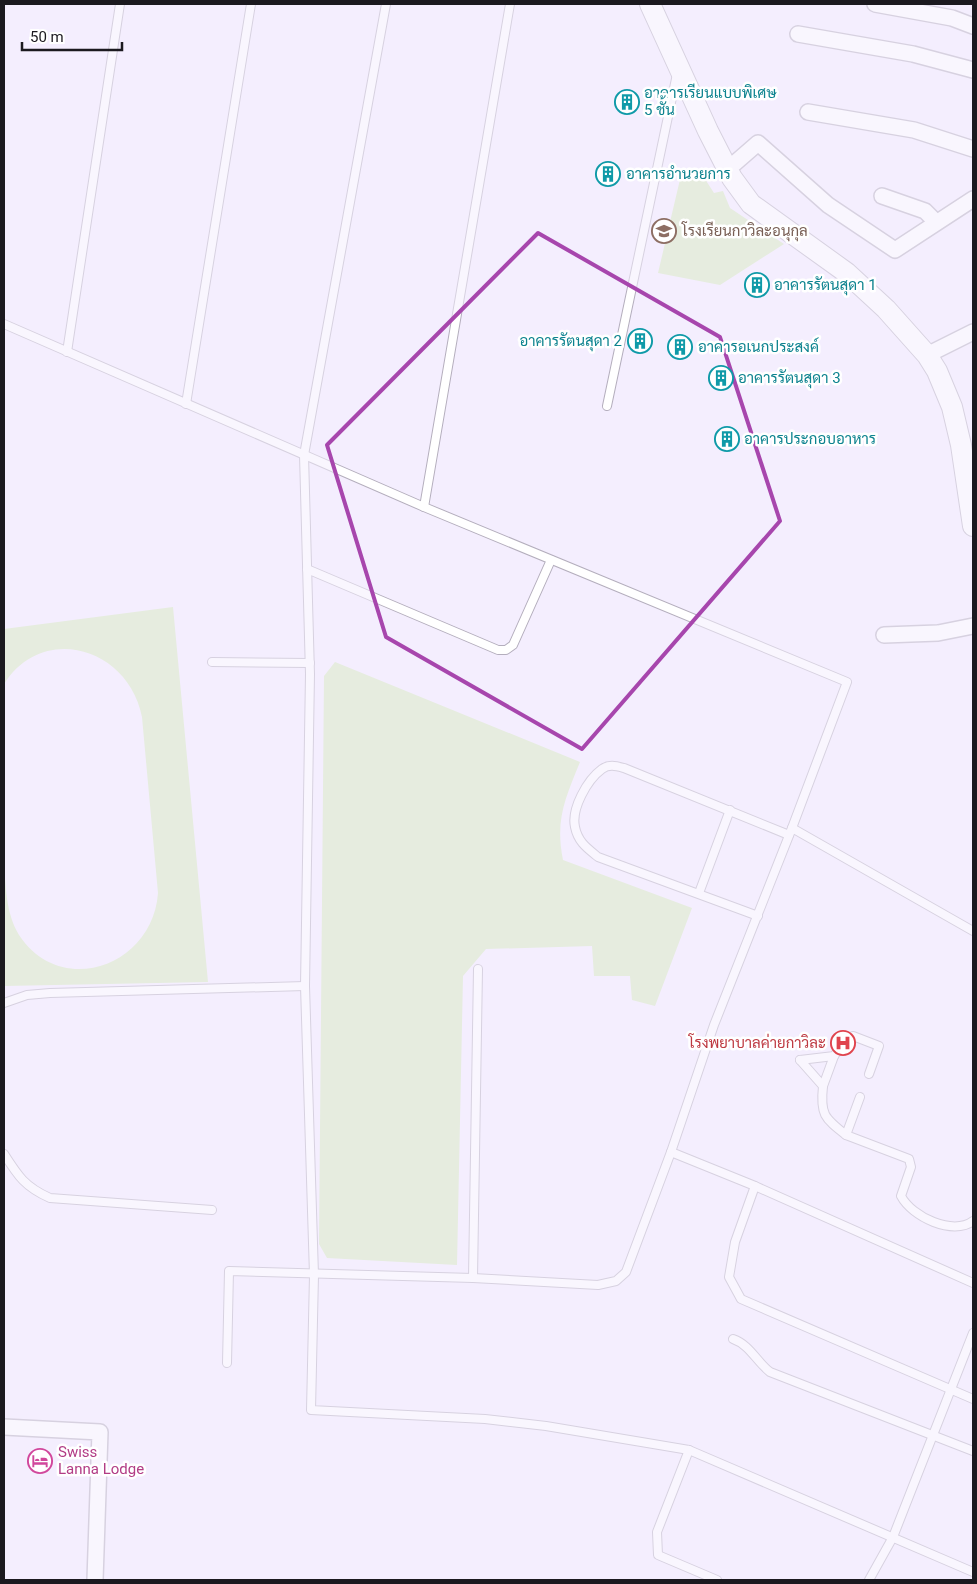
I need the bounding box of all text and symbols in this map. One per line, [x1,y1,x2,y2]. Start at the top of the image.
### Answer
scale bar [22,20,122,52]
text: 50 m [30,28,64,46]
place label: อาคารเรียนแบบพิเศษ 5 ชั้น [644,83,777,119]
building icon: อาคารเรียนแบบพิเศษ 5 ชั้น [614,89,640,115]
building icon: อาคารอำนวยการ [595,161,621,187]
place label: อาคารอำนวยการ [626,165,731,183]
school or university icon: โรงเรียนกาวิละอนุกุล [651,218,677,244]
place label: โรงเรียนกาวิละอนุกุล [681,221,808,242]
building icon: อาคารรัตนสุดา 1 [744,272,770,298]
place label: อาคารรัตนสุดา 1 [774,276,877,296]
building icon: อาคารรัตนสุดา 2 [627,328,653,354]
place label: อาคารรัตนสุดา 2 [519,332,622,352]
building icon: อาคารอเนกประสงค์ [667,334,693,360]
place label: อาคารอเนกประสงค์ [698,337,819,356]
building icon: อาคารรัตนสุดา 3 [708,365,734,391]
place label: อาคารรัตนสุดา 3 [738,369,841,389]
building icon: อาคารประกอบอาหาร [714,426,740,452]
place label: อาคารประกอบอาหาร [744,430,876,448]
hospital icon: โรงพยาบาลค่ายกาวิละ [830,1030,856,1056]
place label: โรงพยาบาลค่ายกาวิละ [688,1033,826,1052]
place label: Swiss Lanna Lodge [58,1443,144,1478]
hotel icon: Swiss Lanna Lodge [27,1448,53,1474]

